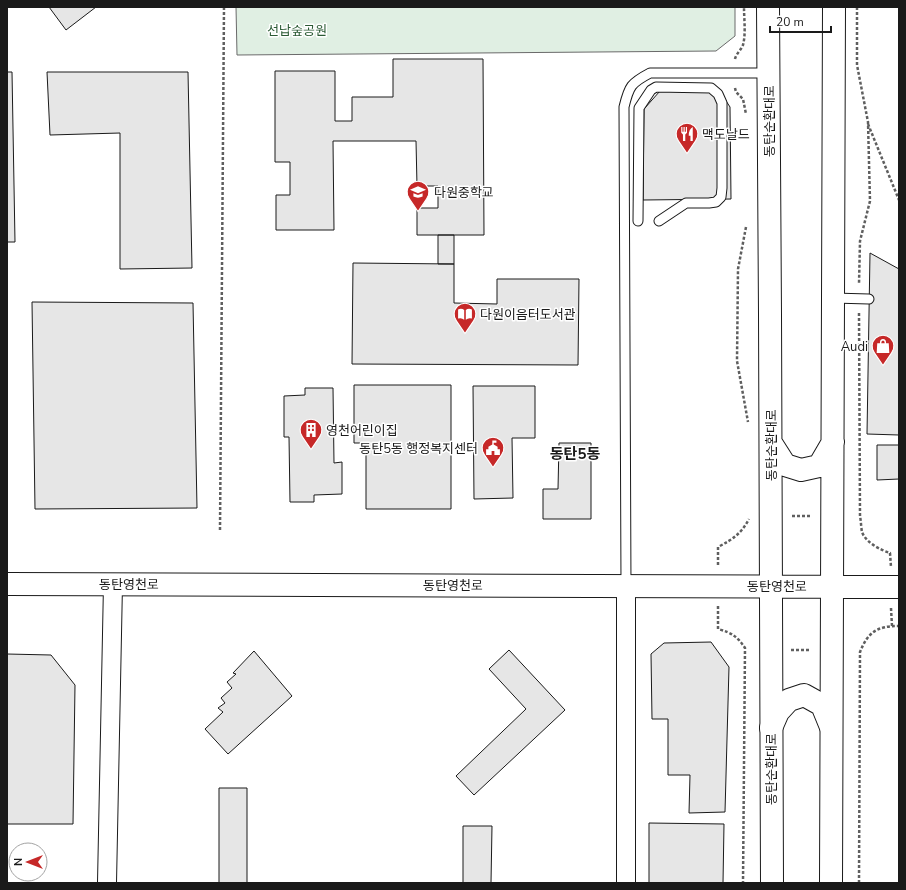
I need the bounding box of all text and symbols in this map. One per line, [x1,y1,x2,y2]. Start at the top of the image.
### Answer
scale bar [770,8,831,34]
text: 20 m [776,14,804,30]
park label: 선납숲공원 [267,22,327,40]
street label: 동탄순환대로 [761,85,779,157]
restaurant icon: 맥도날드 [674,121,700,154]
place label: 맥도날드 [702,126,750,144]
school or university icon: 다원중학교 [405,179,431,212]
place label: 다원중학교 [434,184,494,202]
library icon: 다원이음터도서관 [452,301,478,334]
place label: 다원이음터도서관 [480,306,576,324]
shop icon: Audi [870,333,896,366]
place label: Audi [841,338,868,356]
street label: 동탄순환대로 [763,409,781,481]
building icon: 영천어린이집 [298,417,324,450]
place label: 영천어린이집 [326,422,398,440]
public building icon: 동탄5동 행정복지센터 [480,435,506,468]
place label: 동탄5동 행정복지센터 [359,440,478,458]
district label: 동탄5동 [550,444,600,464]
street label: 동탄영천로 [99,576,159,594]
street label: 동탄영천로 [423,577,483,595]
street label: 동탄영천로 [747,578,807,596]
street label: 동탄순환대로 [763,733,781,805]
north arrow [8,842,48,882]
text: N [11,858,26,866]

